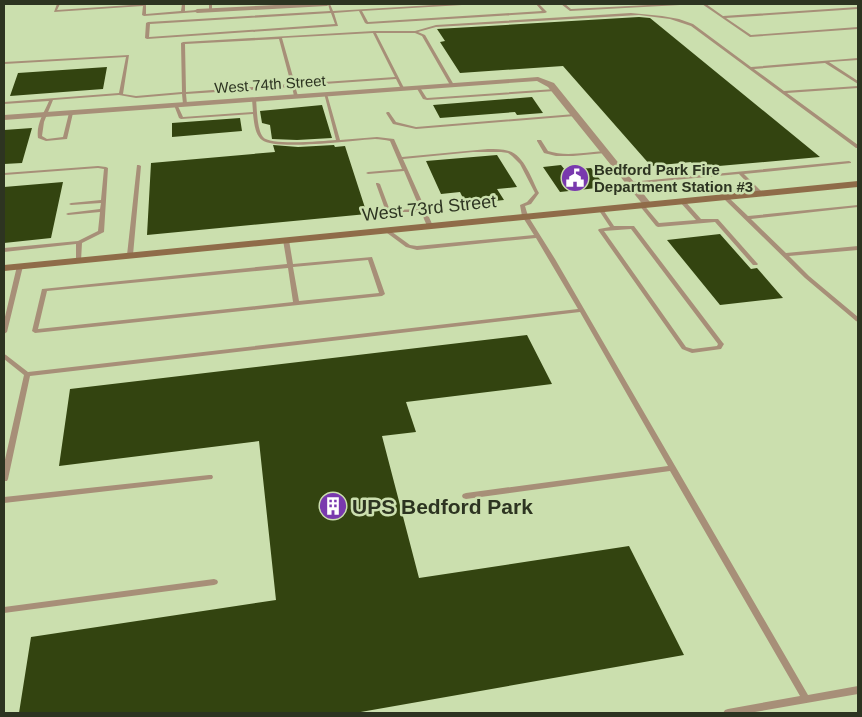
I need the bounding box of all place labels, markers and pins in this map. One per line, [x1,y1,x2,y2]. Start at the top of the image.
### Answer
place label: Bedford Park Fire Department Station #3 [594,161,753,195]
public building icon: Bedford Park Fire Department Station #3 [560,163,590,193]
building icon: UPS Bedford Park [318,491,348,521]
place label: UPS Bedford Park [352,495,533,518]

